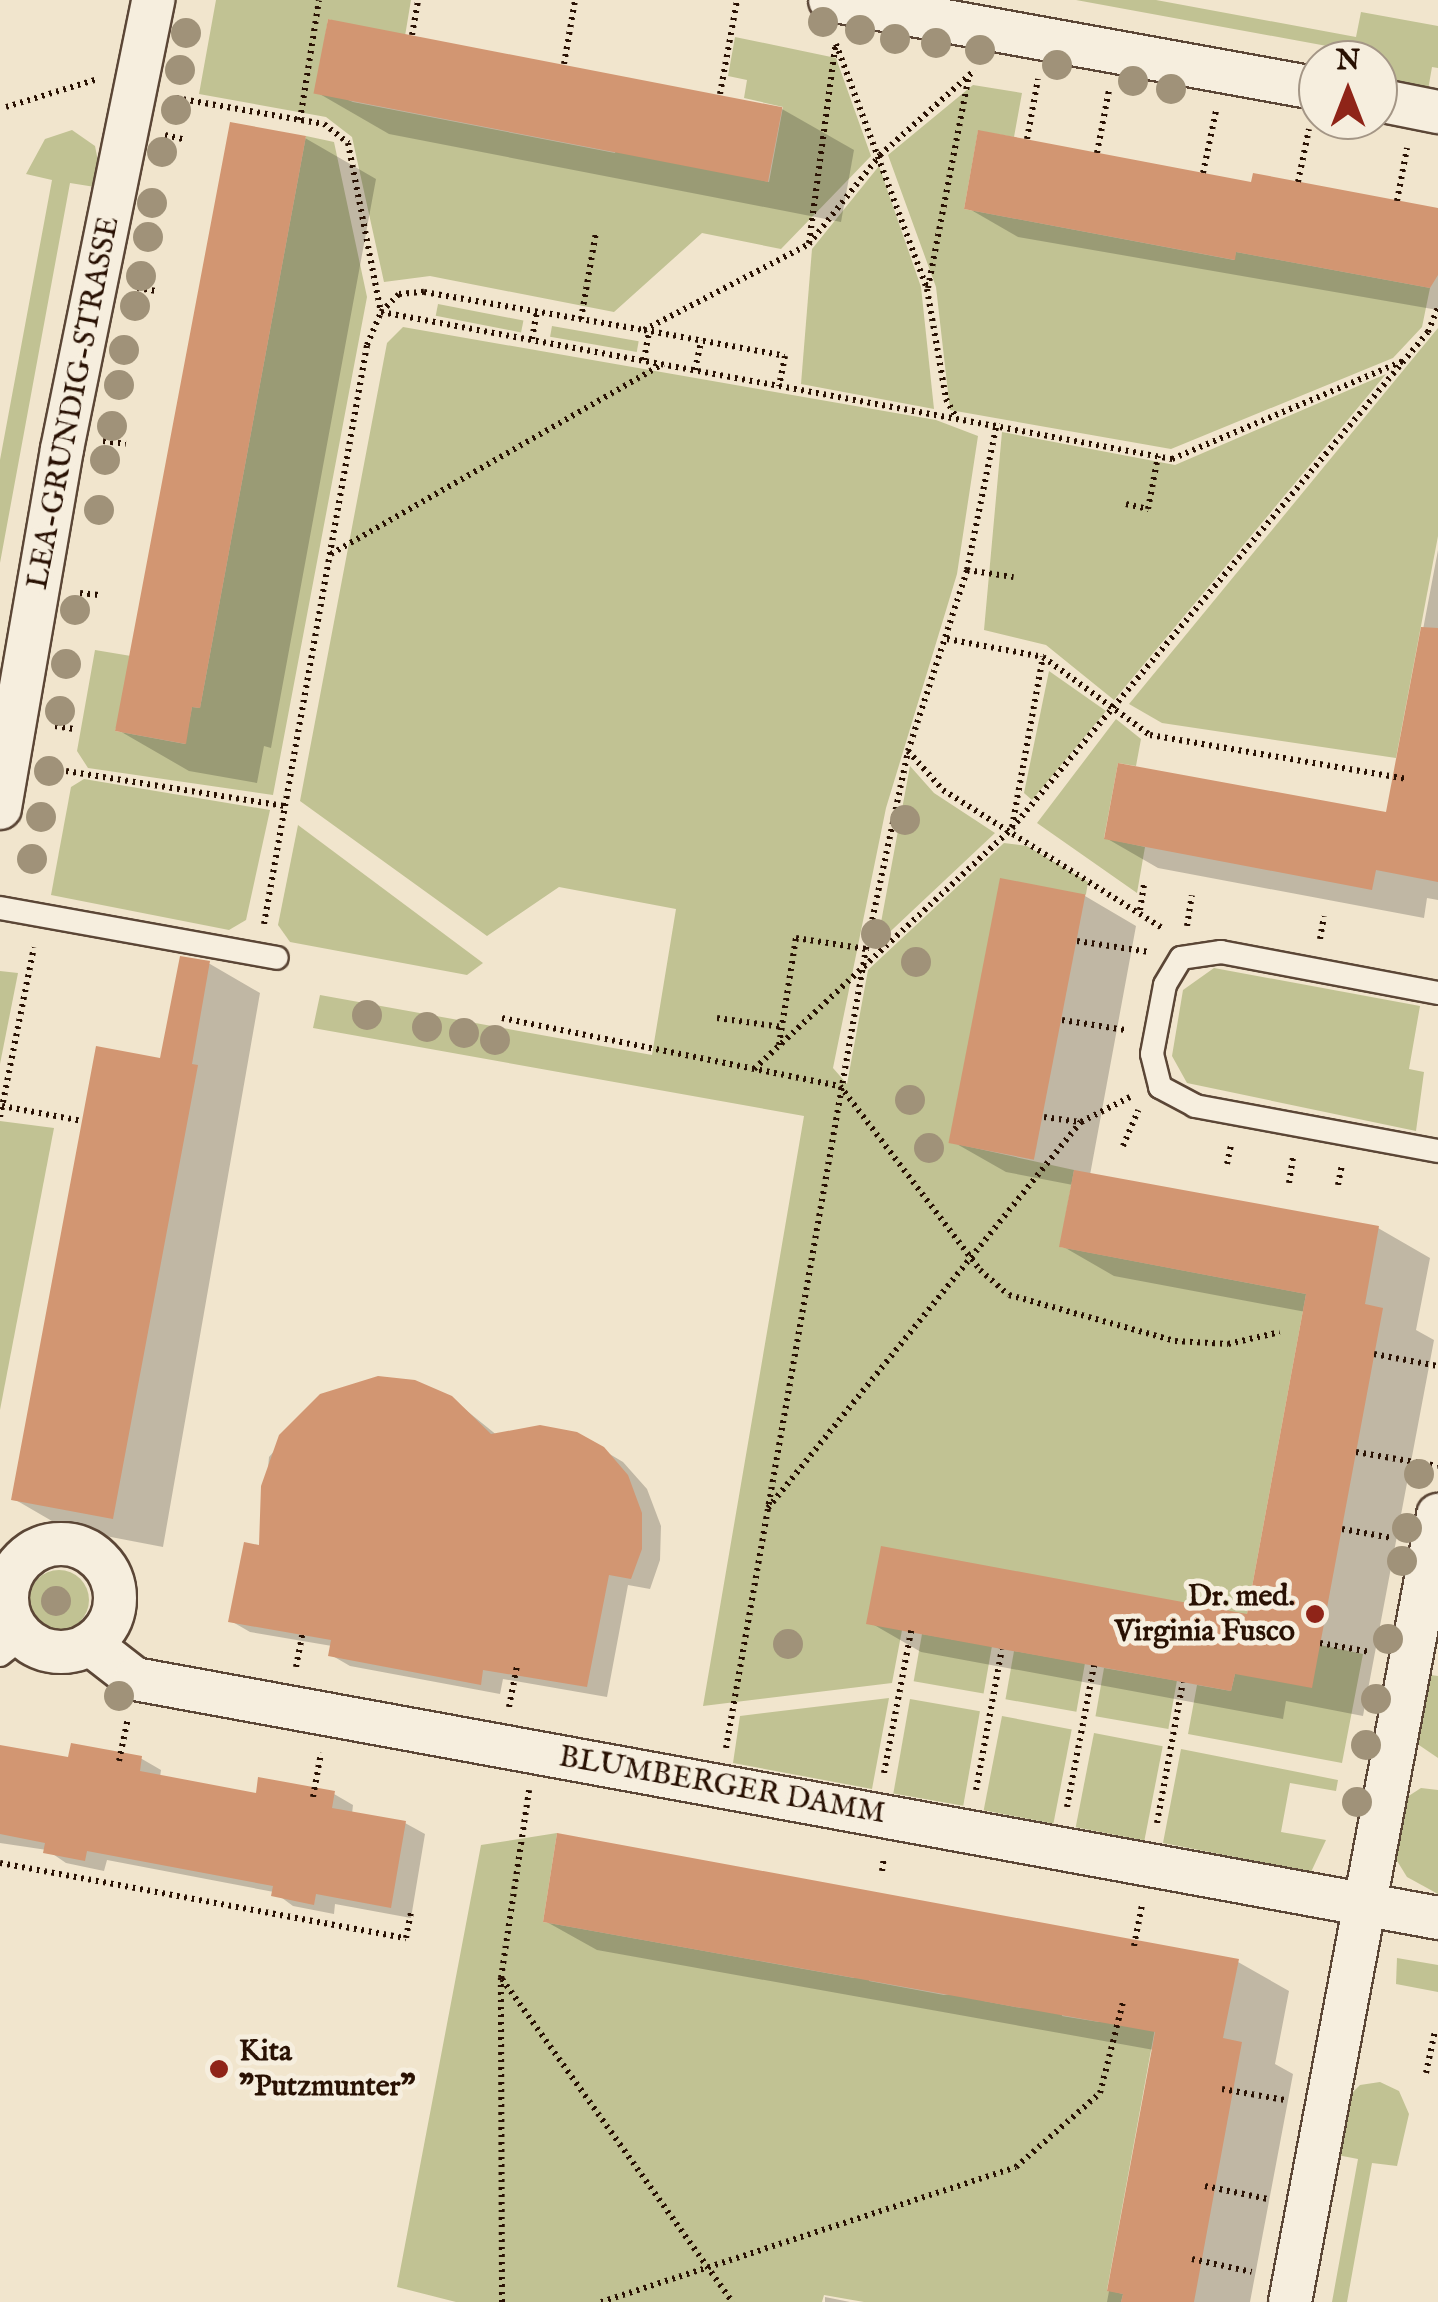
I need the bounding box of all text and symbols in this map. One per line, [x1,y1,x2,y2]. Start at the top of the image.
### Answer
north arrow [1298,40,1398,140]
text: N [1336,44,1360,79]
street label: LEA-GRUNDIG-STRASSE [20,214,128,592]
place label: Dr. med. Virginia Fusco [1115,1579,1295,1650]
marker: Dr. med. Virginia Fusco [1304,1603,1326,1625]
street label: BLUMBERGER DAMM [556,1740,888,1832]
place label: Kita "Putzmunter" [239,2034,416,2104]
marker: Kita "Putzmunter" [208,2058,230,2080]

